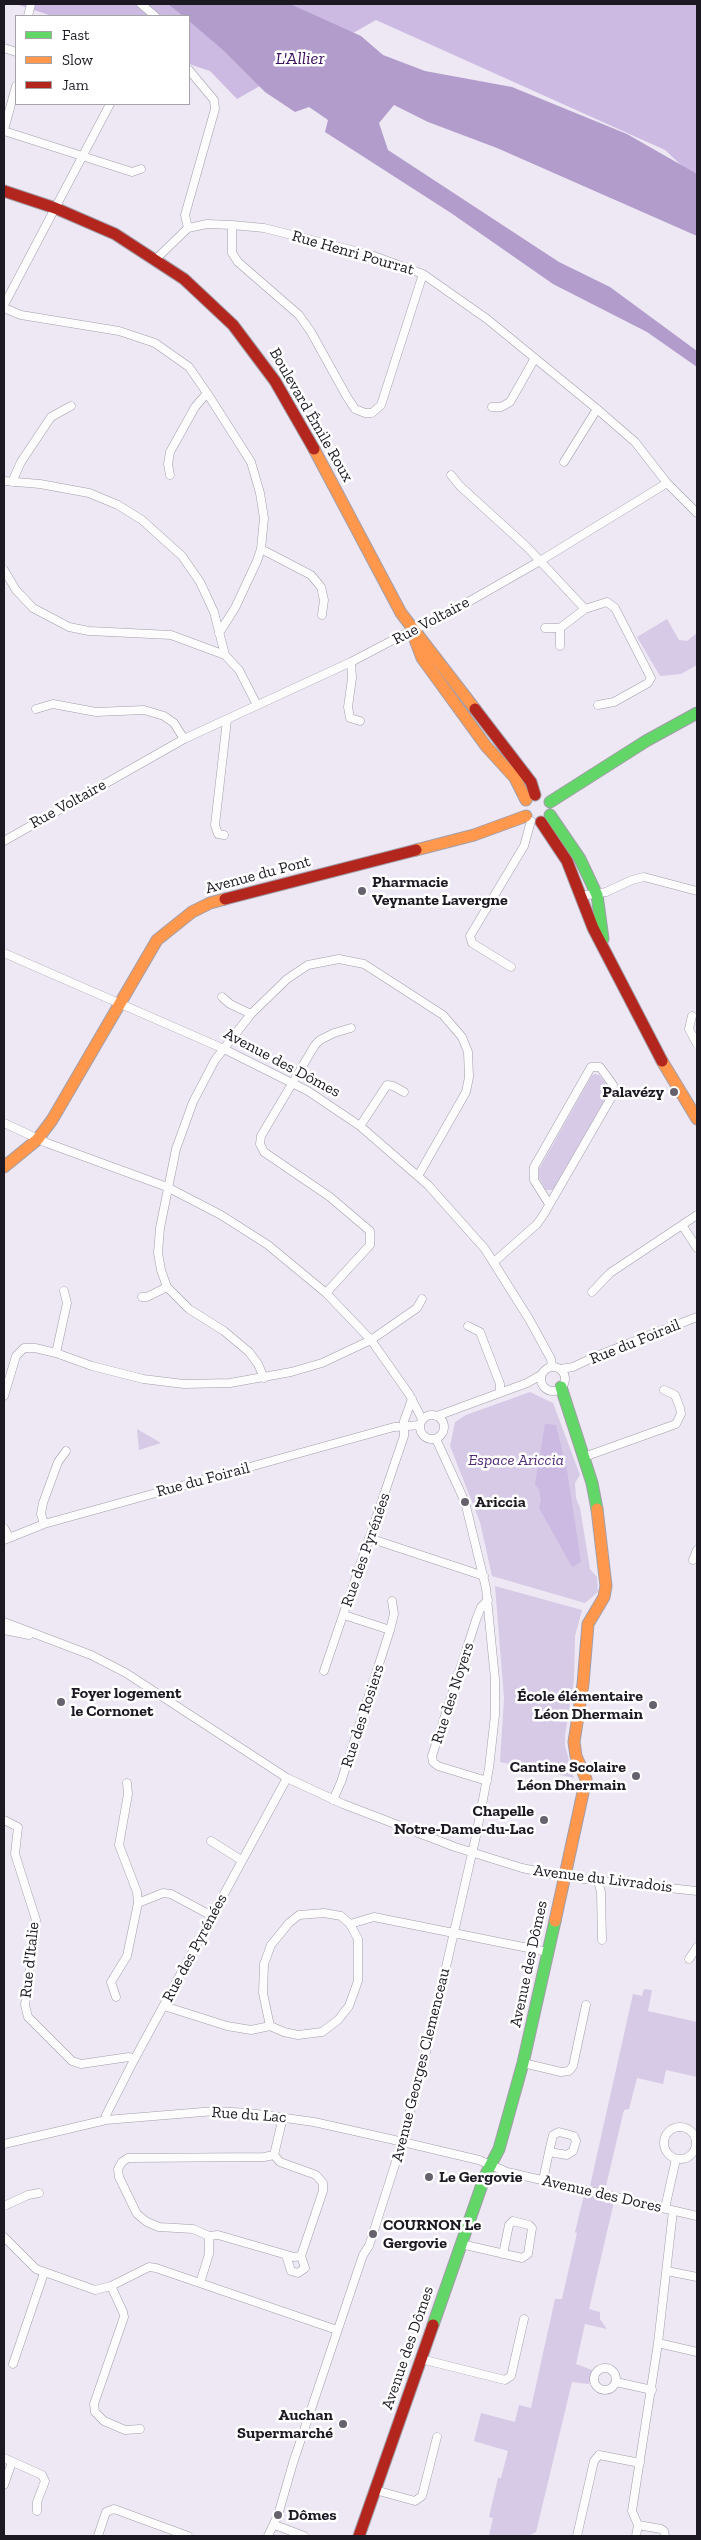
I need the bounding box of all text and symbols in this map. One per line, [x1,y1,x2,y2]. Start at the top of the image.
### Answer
legend [15,15,190,105]
text: Fast [62,26,90,44]
water label: L'Allier [275,48,325,70]
text: Slow [62,51,93,69]
text: Jam [62,76,89,94]
street label: Rue Henri Pourrat [290,226,416,280]
street label: Boulevard Émile Roux [265,345,357,485]
street label: Rue Voltaire [389,593,473,649]
street label: Rue Voltaire [27,775,109,833]
street label: Avenue du Pont [203,852,313,898]
place label: Pharmacie Veynante Lavergne [372,872,508,910]
marker: Pharmacie Veynante Lavergne [356,885,368,897]
street label: Avenue des Dômes [221,1024,343,1102]
place label: Palavézy [602,1082,664,1102]
marker: Palavézy [668,1086,680,1098]
street label: Rue du Foirail [587,1315,683,1369]
park label: Espace Ariccia [468,1450,564,1470]
street label: Rue du Foirail [154,1458,252,1502]
street label: Rue des Pyrénées [337,1490,395,1610]
place label: Ariccia [475,1492,526,1512]
marker: Ariccia [459,1496,471,1508]
street label: Rue des Noyers [428,1640,478,1746]
street label: Rue des Rosiers [337,1662,389,1770]
place label: Foyer logement le Cornonet [71,1683,181,1721]
place label: École élémentaire Léon Dhermain [517,1686,643,1724]
marker: Foyer logement le Cornonet [55,1696,67,1708]
marker: École élémentaire Léon Dhermain [647,1699,659,1711]
place label: Cantine Scolaire Léon Dhermain [510,1757,626,1795]
marker: Cantine Scolaire Léon Dhermain [630,1770,642,1782]
place label: Chapelle Notre-Dame-du-Lac [394,1801,534,1839]
marker: Chapelle Notre-Dame-du-Lac [538,1814,550,1826]
street label: Avenue du Livradois [532,1861,674,1897]
street label: Rue des Pyrénées [158,1891,232,2005]
street label: Avenue des Dômes [506,1899,552,2029]
street label: Rue d'Italie [16,1921,44,1999]
street label: Avenue Georges Clemenceau [388,1966,454,2164]
street label: Rue du Lac [211,2103,287,2127]
place label: Le Gergovie [439,2167,523,2187]
marker: Le Gergovie [423,2171,435,2183]
street label: Avenue des Dores [540,2171,664,2217]
place label: COURNON Le Gergovie [383,2215,481,2253]
marker: COURNON Le Gergovie [367,2228,379,2240]
street label: Avenue des Dômes [378,2284,438,2412]
place label: Auchan Supermarché [237,2405,333,2443]
marker: Auchan Supermarché [337,2418,349,2430]
place label: Dômes [288,2505,337,2525]
marker: Dômes [272,2509,284,2521]

